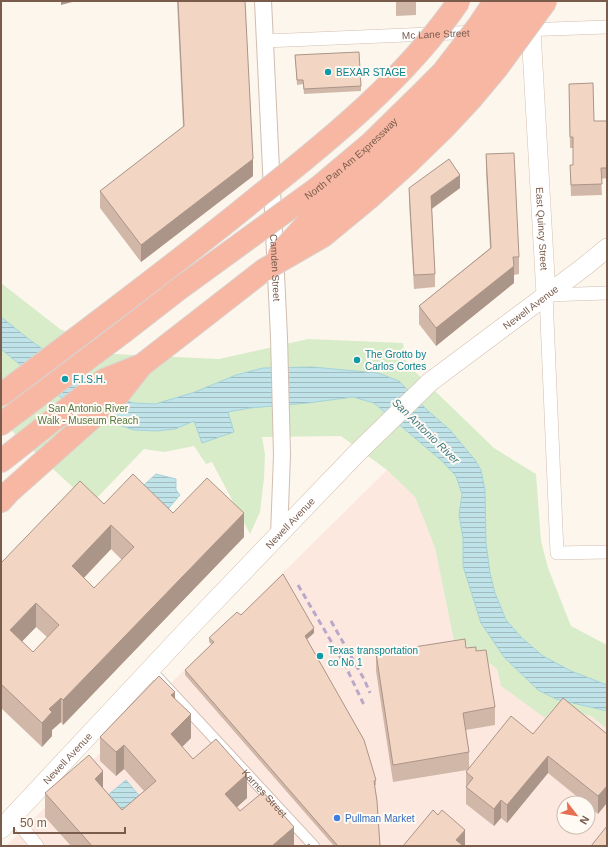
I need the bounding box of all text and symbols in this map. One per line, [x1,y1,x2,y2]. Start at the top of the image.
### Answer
street label: Mc Lane Street [402,27,470,41]
marker: BEXAR STAGE [323,67,333,77]
place label: BEXAR STAGE [336,67,406,78]
street label: North Pan Am Expressway [302,115,399,201]
street label: East Quincy Street [534,187,550,271]
street label: Camden Street [269,234,283,302]
street label: Newell Avenue [501,283,561,331]
place label: The Grotto by Carlos Cortes [365,349,426,372]
marker: The Grotto by Carlos Cortes [352,355,362,365]
marker: F.I.S.H. [60,374,70,384]
place label: F.I.S.H. [73,374,106,385]
water label: San Antonio River [390,396,463,467]
park label: San Antonio River Walk - Museum Reach [38,403,138,426]
street label: Newell Avenue [263,495,317,550]
place label: Texas transportation co No 1 [328,645,418,668]
marker: Texas transportation co No 1 [315,651,325,661]
street label: Newell Avenue [41,730,94,786]
street label: Karnes Street [240,767,290,819]
north arrow [556,795,596,835]
scale bar [14,809,125,835]
marker: Pullman Market [332,813,342,823]
place label: Pullman Market [345,813,415,824]
text: N [577,814,592,827]
text: 50 m [20,816,47,830]

